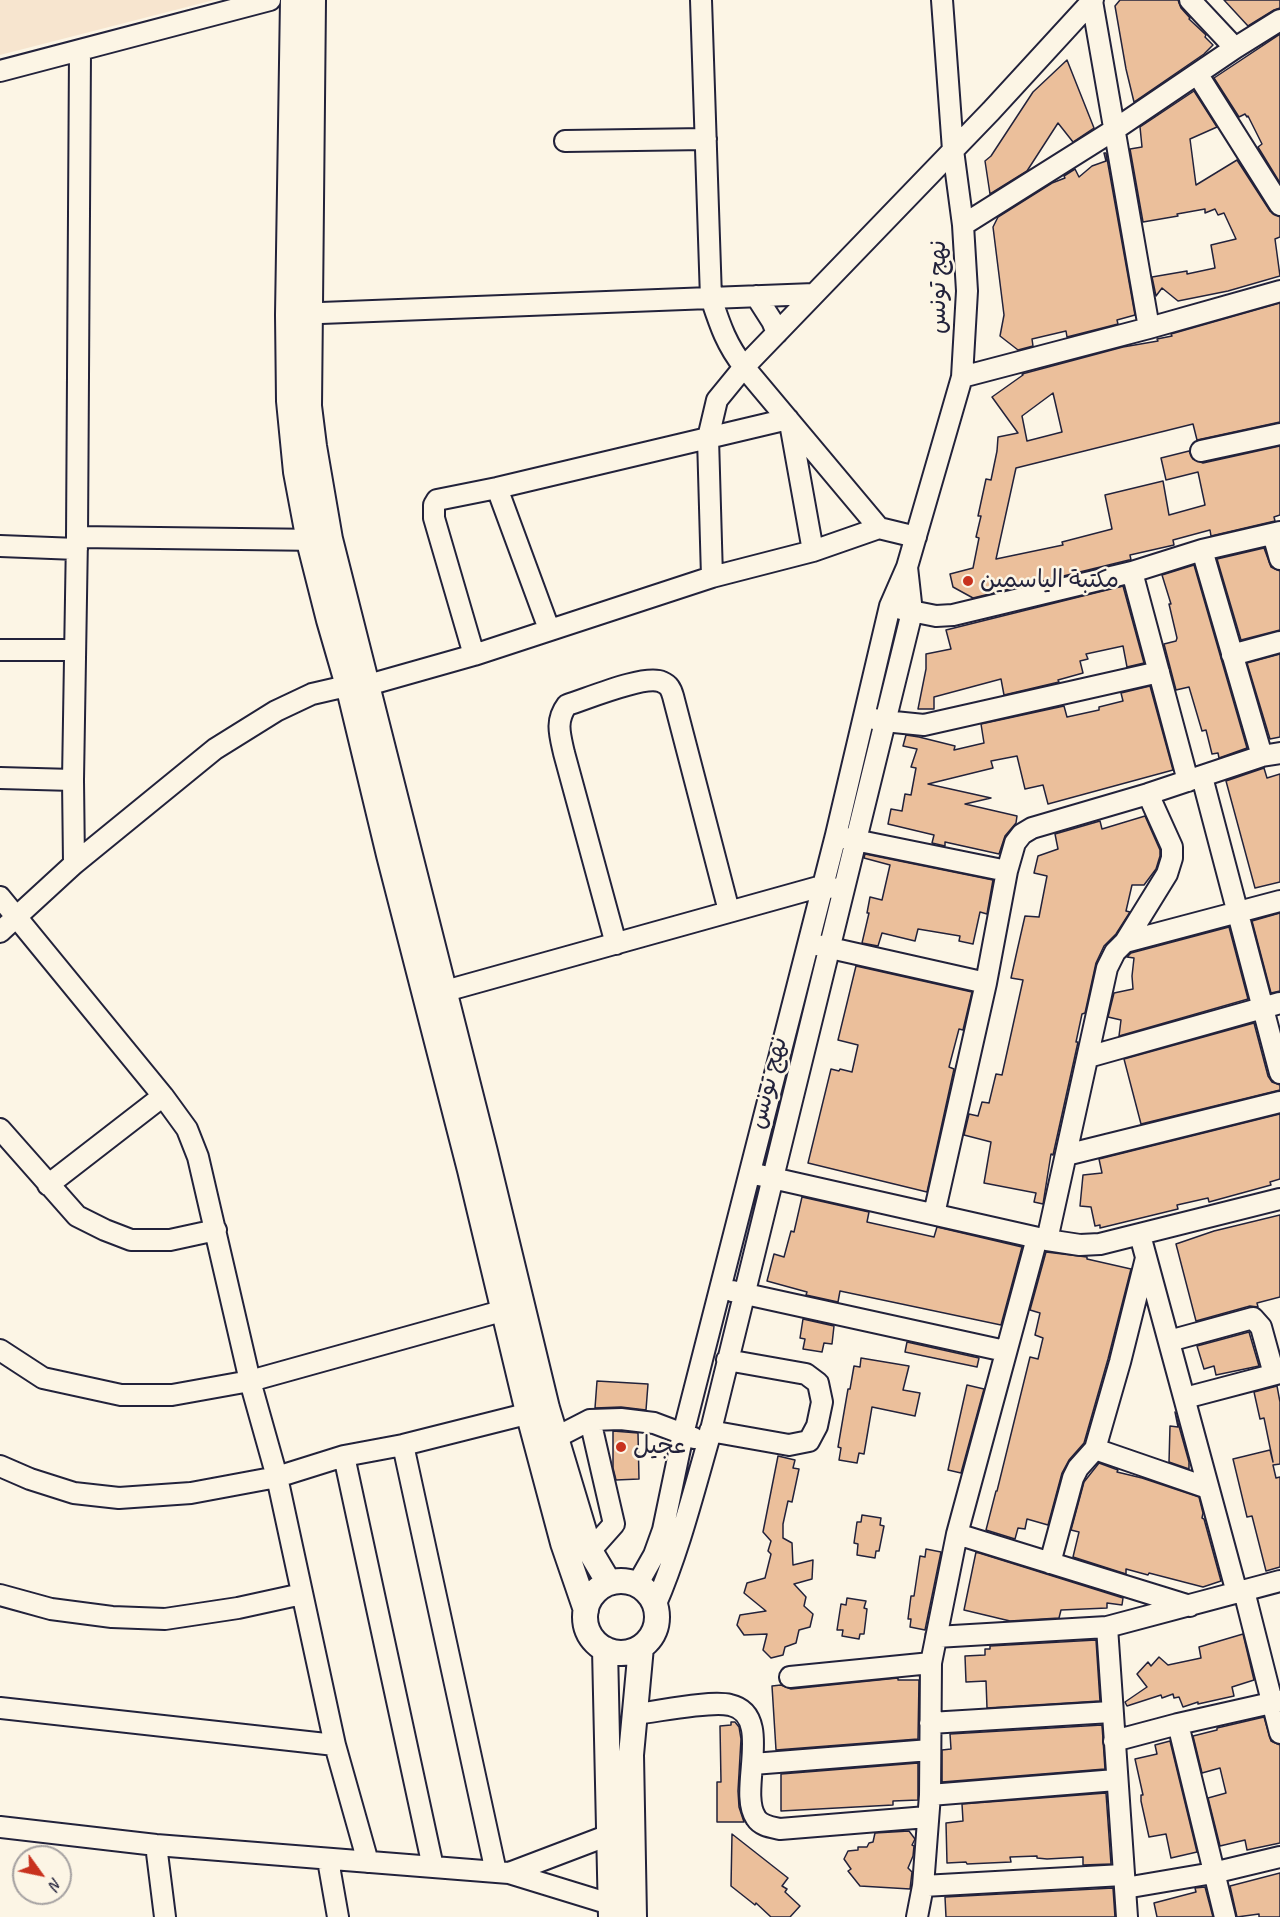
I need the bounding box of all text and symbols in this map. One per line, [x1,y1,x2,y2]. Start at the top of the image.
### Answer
street label: نهج تونس [925,240,953,334]
place label: مكتبة الياسمين [980,567,1119,595]
marker: مكتبة الياسمين [961,574,975,588]
street label: نهج تونس [744,1034,794,1132]
place label: عجيل [633,1433,686,1461]
marker: عجيل [614,1440,628,1454]
north arrow [12,1845,72,1905]
text: N [44,1874,67,1893]

